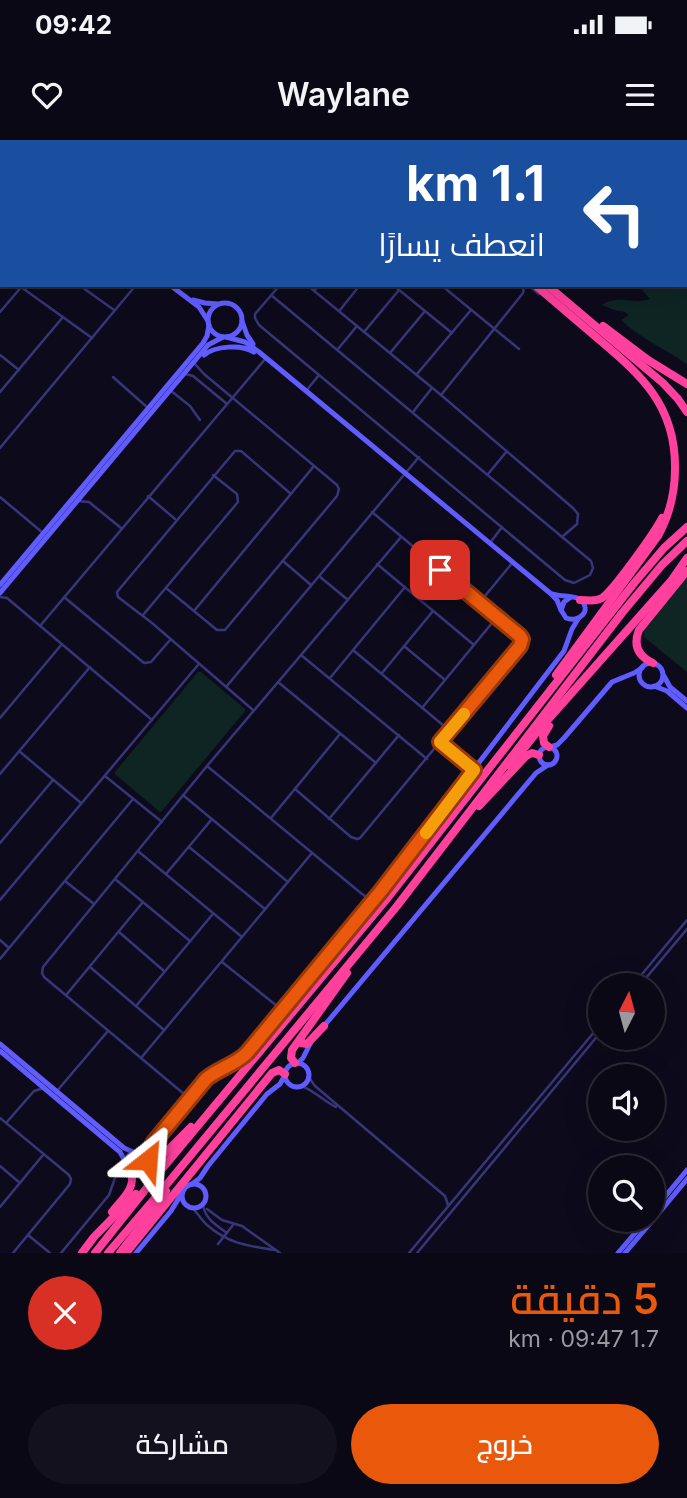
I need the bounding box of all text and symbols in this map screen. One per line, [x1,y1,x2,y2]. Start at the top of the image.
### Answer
text: 09:42 [35,9,112,40]
text: Waylane [277,75,410,114]
icon: heart [28,76,66,114]
icon: menu [621,76,659,114]
text: 1.1 km [406,154,545,213]
icon: left [569,168,660,259]
text: انعطف يسارًا [378,225,545,264]
pin [410,540,470,600]
icon: arrive [421,551,459,589]
north arrow [588,973,665,1050]
map controls [588,973,665,1232]
button: sound [588,1064,665,1141]
position arrow [111,1123,185,1197]
button: search [588,1155,665,1232]
text: 5 دقيقة [510,1273,659,1324]
button: close [28,1276,102,1350]
text: 1.7 km · 09:47 [508,1325,659,1353]
button: مشاركة [28,1404,337,1484]
button: خروج [351,1404,659,1484]

